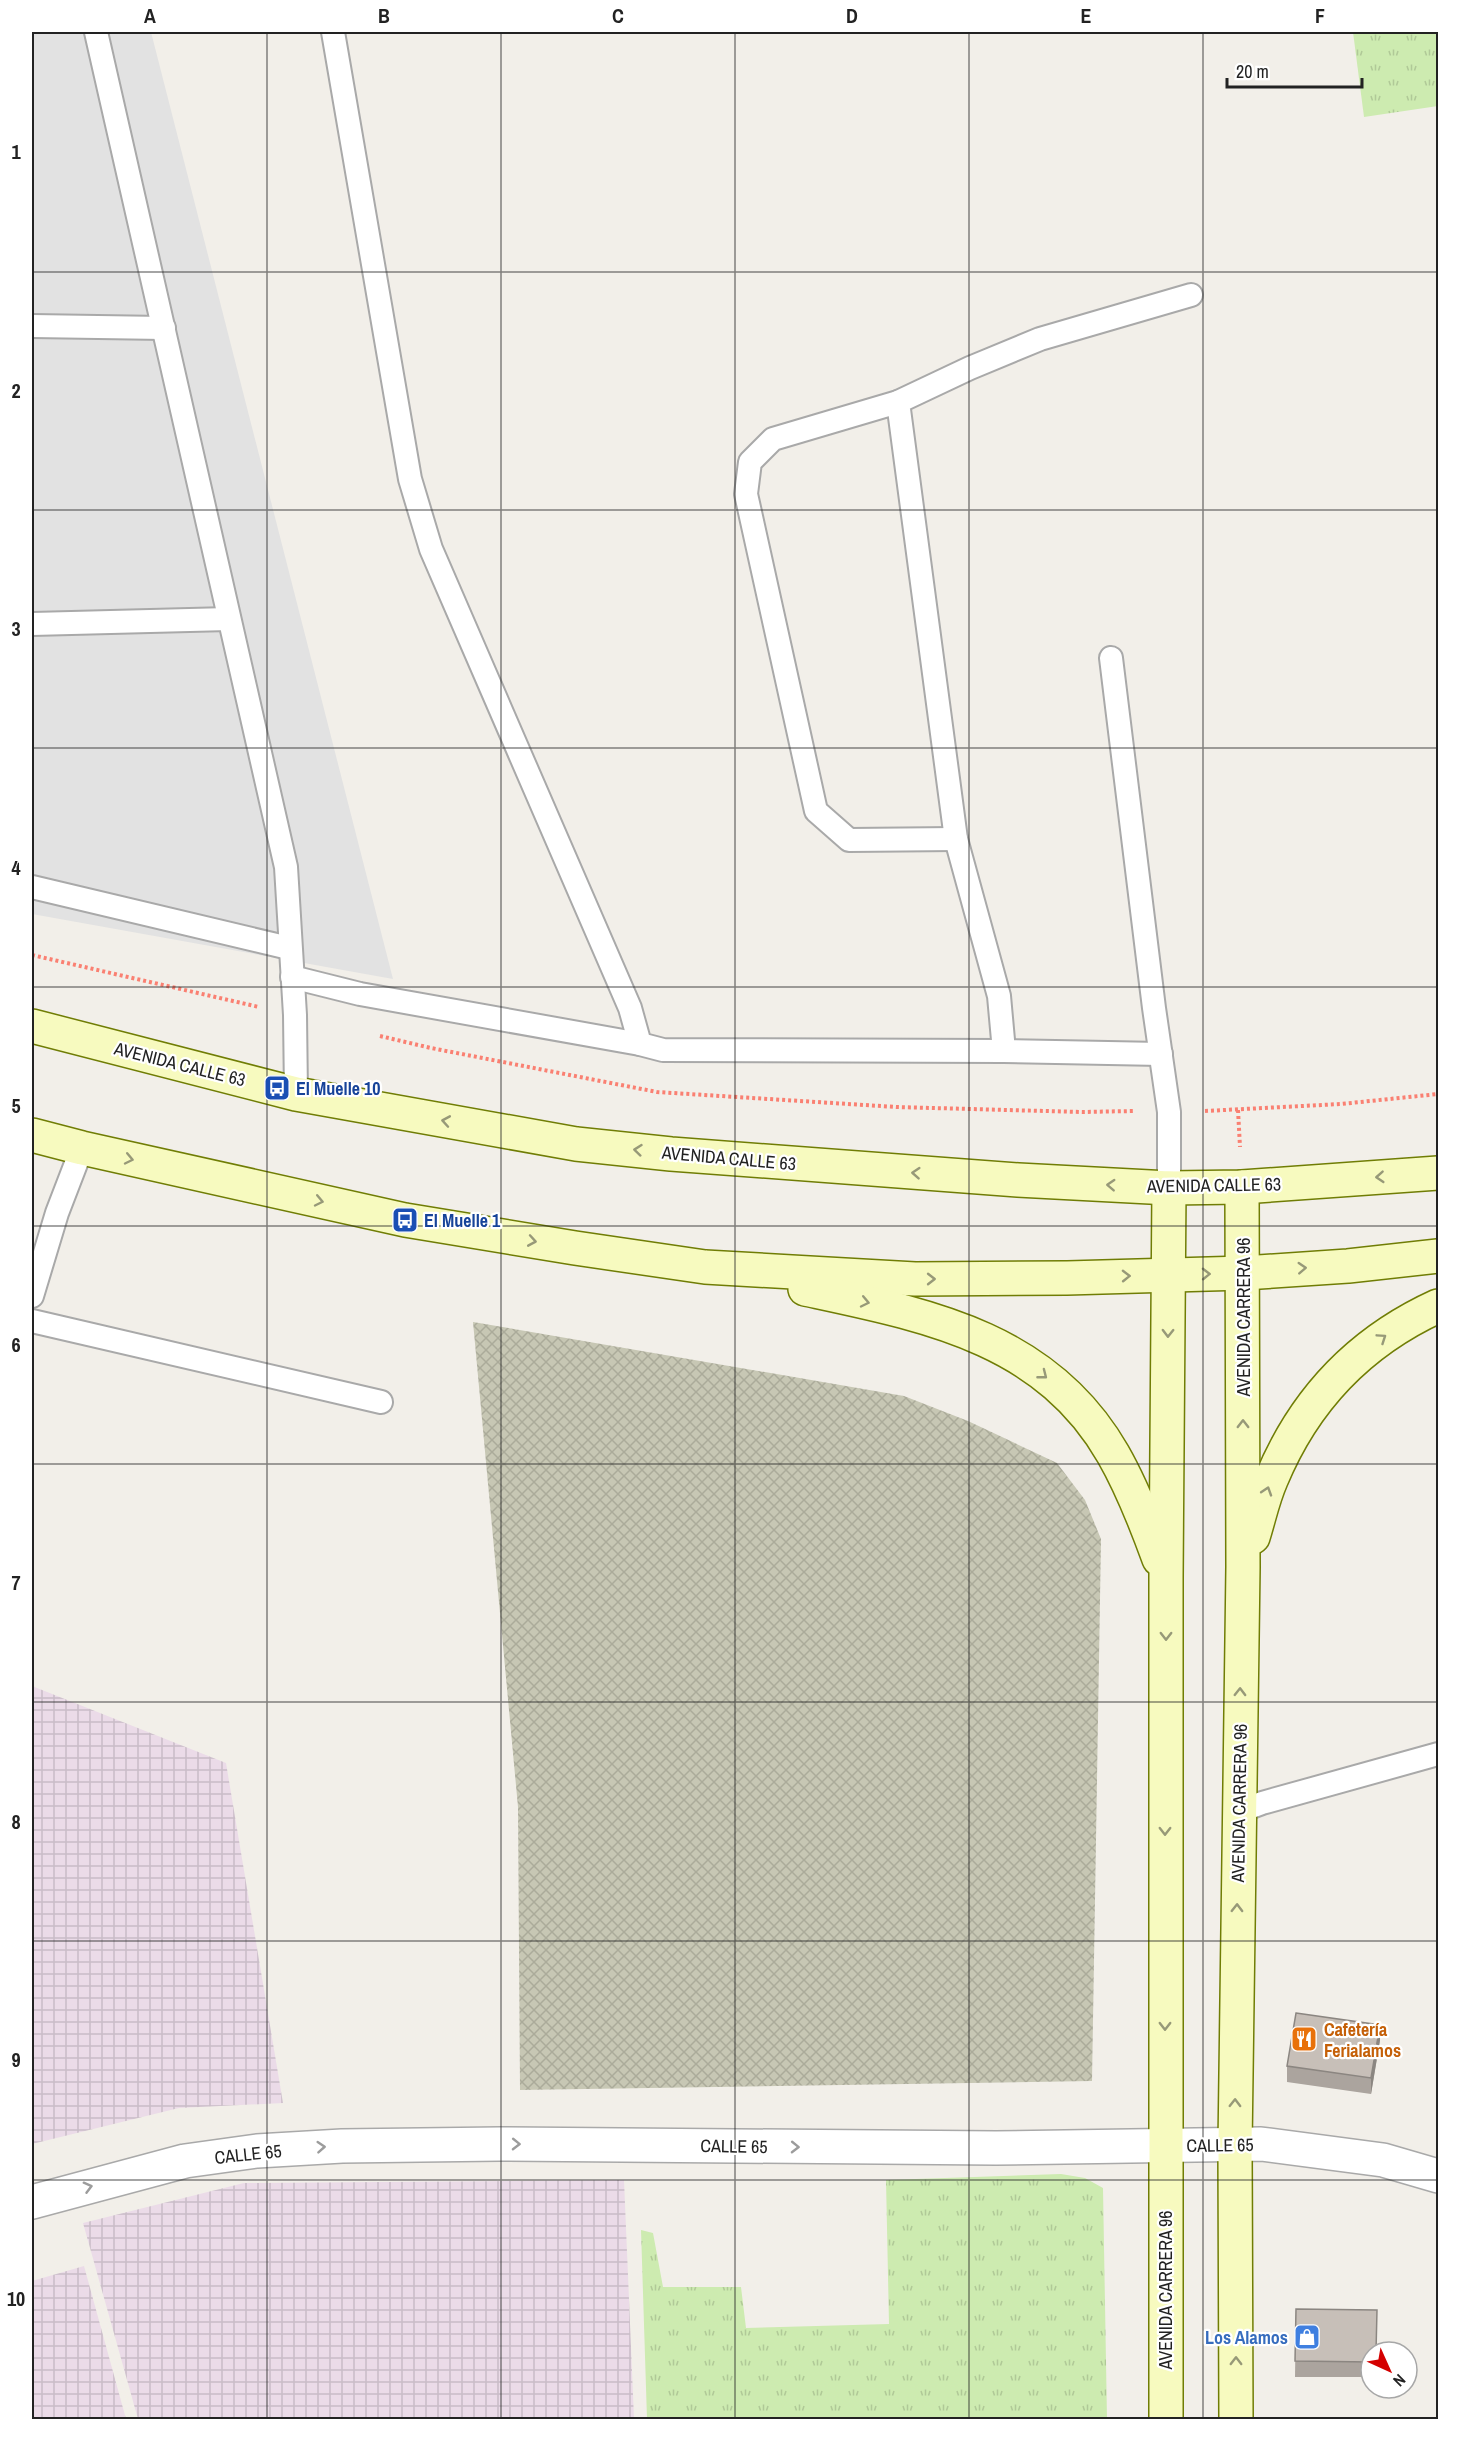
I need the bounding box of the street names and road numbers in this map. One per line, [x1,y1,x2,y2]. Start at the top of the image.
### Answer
street label: AVENIDA CALLE 63 [111,1035,248,1092]
street label: AVENIDA CALLE 63 [660,1140,797,1176]
street label: AVENIDA CALLE 63 [1146,1171,1281,1199]
street label: AVENIDA CARRERA 96 [1231,1238,1256,1397]
street label: AVENIDA CARRERA 96 [1225,1723,1253,1884]
street label: CALLE 65 [1186,2132,1254,2158]
street label: CALLE 65 [700,2133,768,2159]
street label: CALLE 65 [213,2138,283,2170]
street label: AVENIDA CARRERA 96 [1153,2211,1178,2370]

